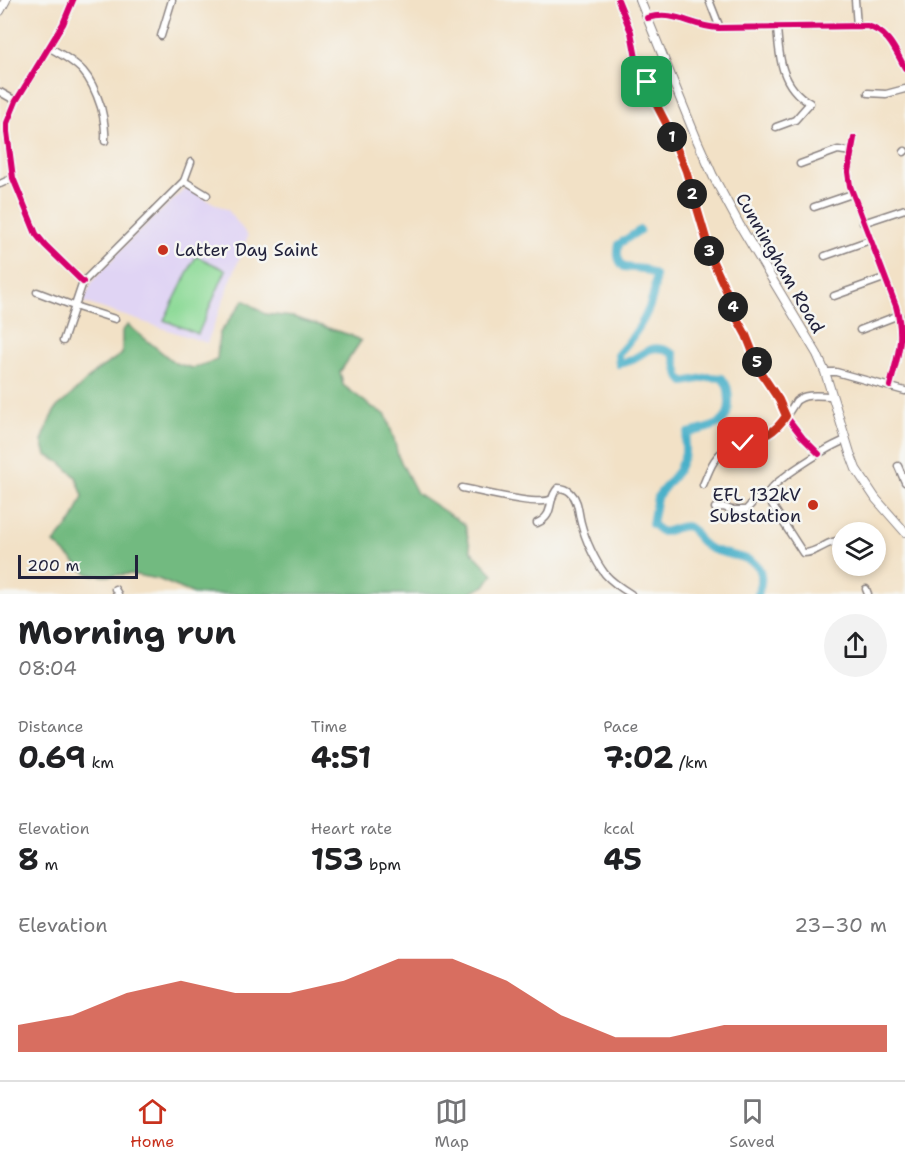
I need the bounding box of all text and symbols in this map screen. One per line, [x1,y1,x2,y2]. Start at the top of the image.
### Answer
pin [621,56,672,107]
icon: arrive [630,65,663,98]
pin: 1 [657,122,687,152]
text: 1 [668,126,676,147]
pin: 2 [677,179,707,209]
text: 2 [686,183,698,204]
street label: Cunningham Road [730,188,830,338]
pin: 3 [694,236,724,266]
place label: Latter Day Saint [175,238,318,262]
text: 3 [703,240,715,261]
marker: Latter Day Saint [156,243,170,257]
pin: 4 [718,292,748,322]
text: 4 [727,296,739,317]
pin: 5 [742,347,772,377]
text: 5 [752,351,762,372]
pin [717,417,768,468]
icon: check [726,426,759,459]
place label: EFL 132kV Substation [710,483,801,528]
marker: EFL 132kV Substation [806,498,820,512]
map controls [832,522,886,576]
button: layers [832,522,886,576]
scale bar [18,552,138,580]
text: 200 m [27,555,79,576]
text: Morning run [18,610,236,655]
button: share [824,614,887,677]
text: 08:04 [18,655,77,681]
text: Distance [18,716,84,737]
text: Time [311,716,347,737]
text: Pace [603,716,639,737]
text: 0.69 [18,737,86,778]
text: 4:51 [311,737,371,778]
text: 7:02 [603,737,674,778]
text: km [86,752,114,773]
text: /km [674,752,708,773]
text: Elevation [18,818,90,839]
text: Heart rate [311,818,392,839]
text: kcal [603,818,634,839]
text: 8 [18,839,39,880]
text: 153 [311,839,364,880]
text: 45 [603,839,642,880]
text: m [39,854,58,875]
text: bpm [364,854,401,875]
text: Elevation [18,912,108,938]
text: 23–30 m [794,912,887,938]
tab: Home [130,1095,174,1152]
tab: Map [435,1095,469,1152]
tab: Saved [729,1095,775,1152]

